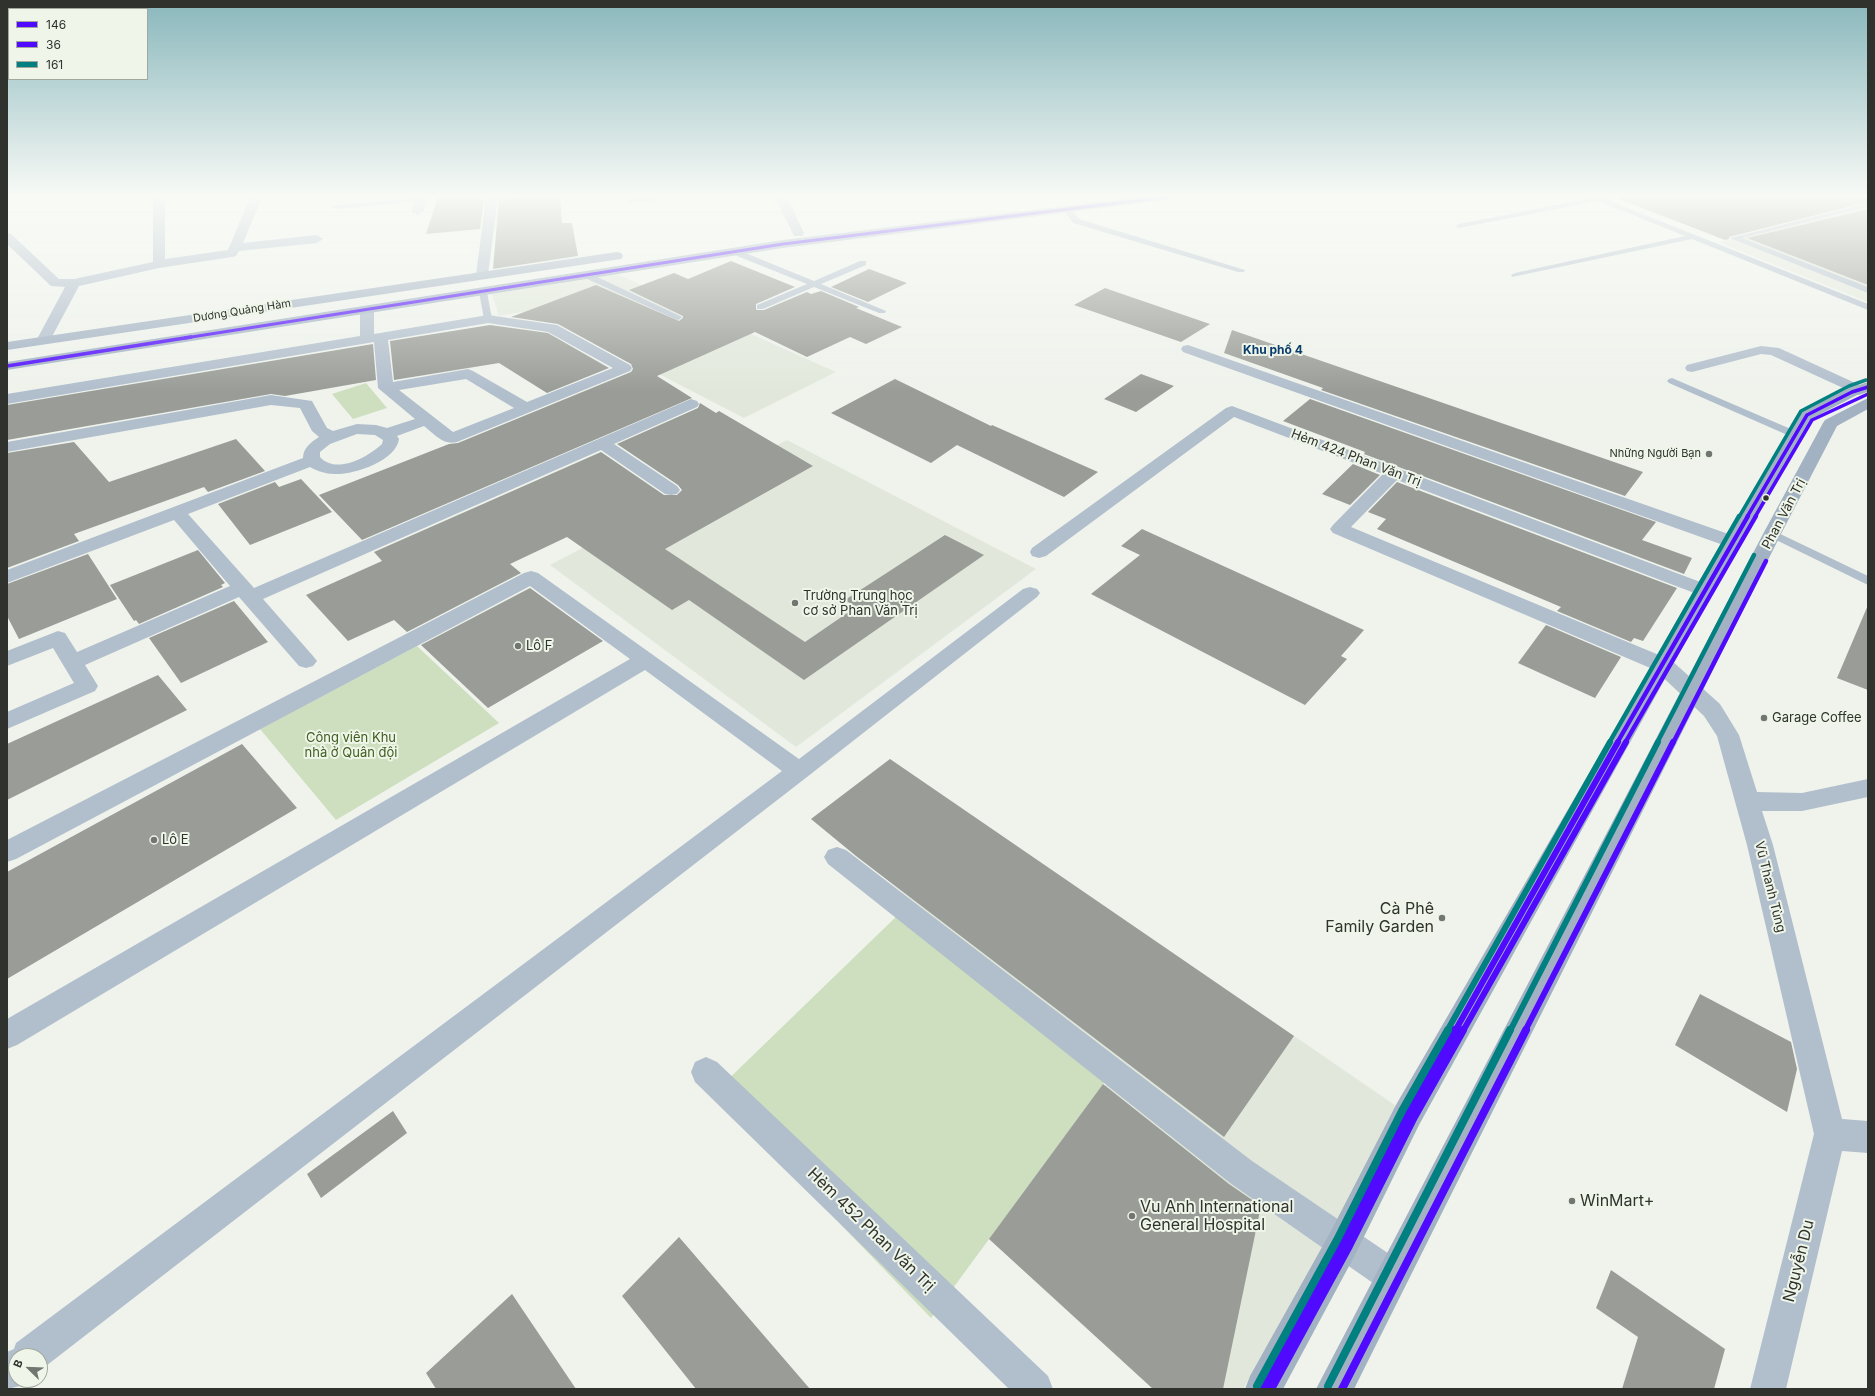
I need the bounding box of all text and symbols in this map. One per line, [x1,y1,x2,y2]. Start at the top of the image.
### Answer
legend [8,8,148,80]
text: 146 [46,17,66,32]
text: 36 [46,37,61,52]
text: 161 [46,57,63,72]
street label: Dương Quảng Hàm [192,297,292,325]
district label: Khu phố 4 [1243,343,1303,357]
street label: Hẻm 424 Phan Văn Trị [1289,426,1423,490]
place label: Những Người Bạn [1609,447,1701,461]
marker: Những Người Bạn [1704,449,1714,459]
street label: Phan Văn Trị [1759,476,1809,552]
unlabelled marker [1761,493,1771,503]
place label: Trường Trung học cơ sở Phan Văn Trị [803,588,918,619]
marker: Trường Trung học cơ sở Phan Văn Trị [790,598,800,608]
place label: Lô F [526,638,552,654]
marker: Lô F [513,641,523,651]
place label: Garage Coffee [1772,710,1862,726]
marker: Garage Coffee [1759,713,1769,723]
park label: Công viên Khu nhà ở Quân đội [305,730,397,761]
place label: Lô E [162,832,189,848]
marker: Lô E [149,835,159,845]
street label: Vũ Thanh Tùng [1751,840,1789,934]
place label: Cà Phê Family Garden [1325,899,1434,937]
marker: Cà Phê Family Garden [1437,913,1447,923]
street label: Hẻm 452 Phan Văn Trị [803,1164,939,1296]
place label: WinMart+ [1580,1191,1654,1211]
marker: WinMart+ [1567,1196,1577,1206]
place label: Vu Anh International General Hospital [1140,1197,1293,1235]
marker: Vu Anh International General Hospital [1127,1211,1137,1221]
street label: Nguyễn Du [1779,1218,1819,1304]
north arrow [8,1348,48,1388]
text: B [10,1358,26,1370]

